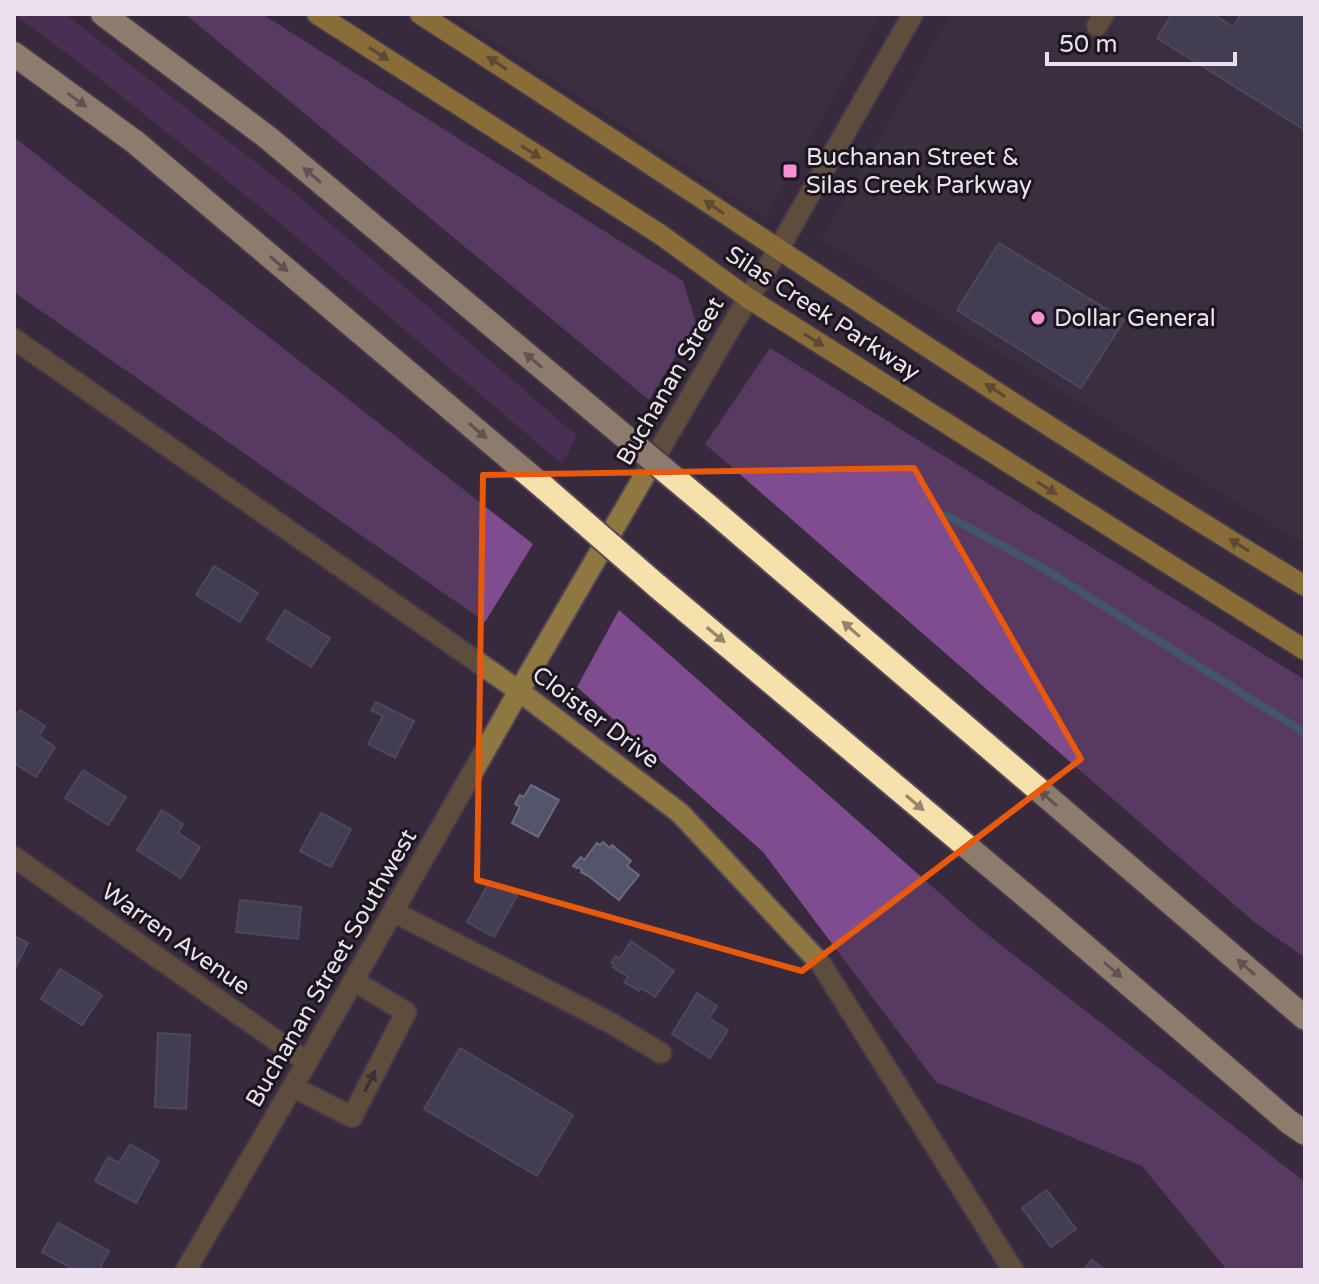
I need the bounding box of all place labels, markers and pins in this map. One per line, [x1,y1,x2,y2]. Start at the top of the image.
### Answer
place label: Buchanan Street & Silas Creek Parkway [806,143,1032,200]
marker: Buchanan Street & Silas Creek Parkway [781,162,799,180]
place label: Dollar General [1054,304,1216,333]
marker: Dollar General [1029,309,1047,327]

